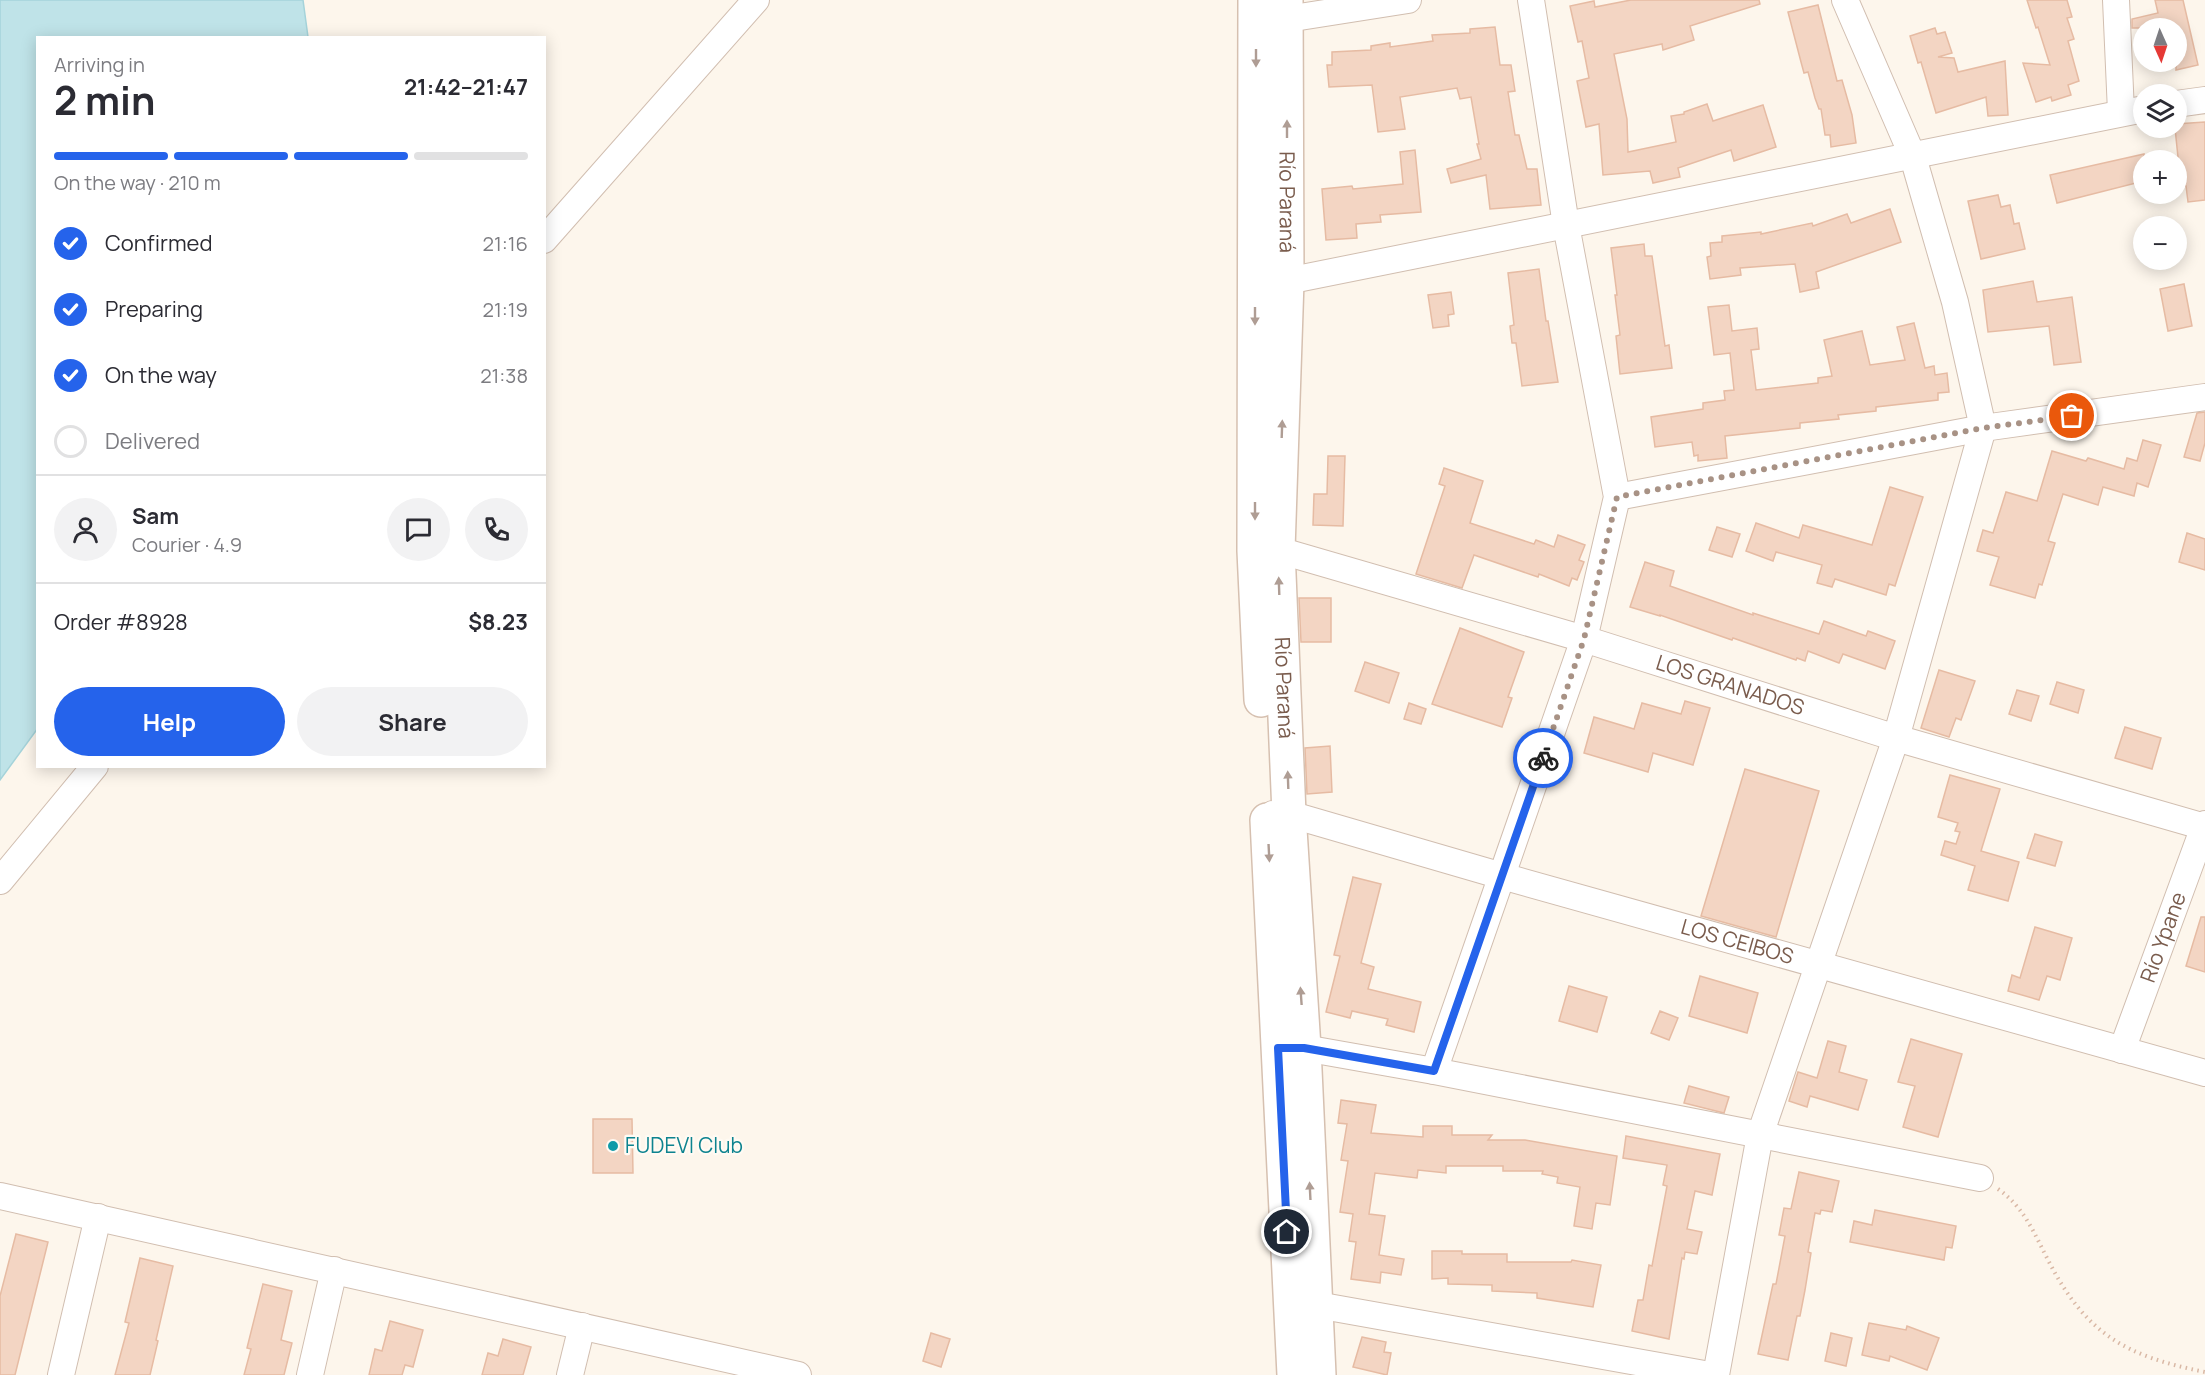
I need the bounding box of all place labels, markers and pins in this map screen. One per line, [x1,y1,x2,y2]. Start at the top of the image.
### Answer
pin [2046,390,2097,441]
place label: FUDEVI Club [625,1131,743,1159]
marker: FUDEVI Club [606,1139,620,1153]
pin [1261,1206,1312,1257]

